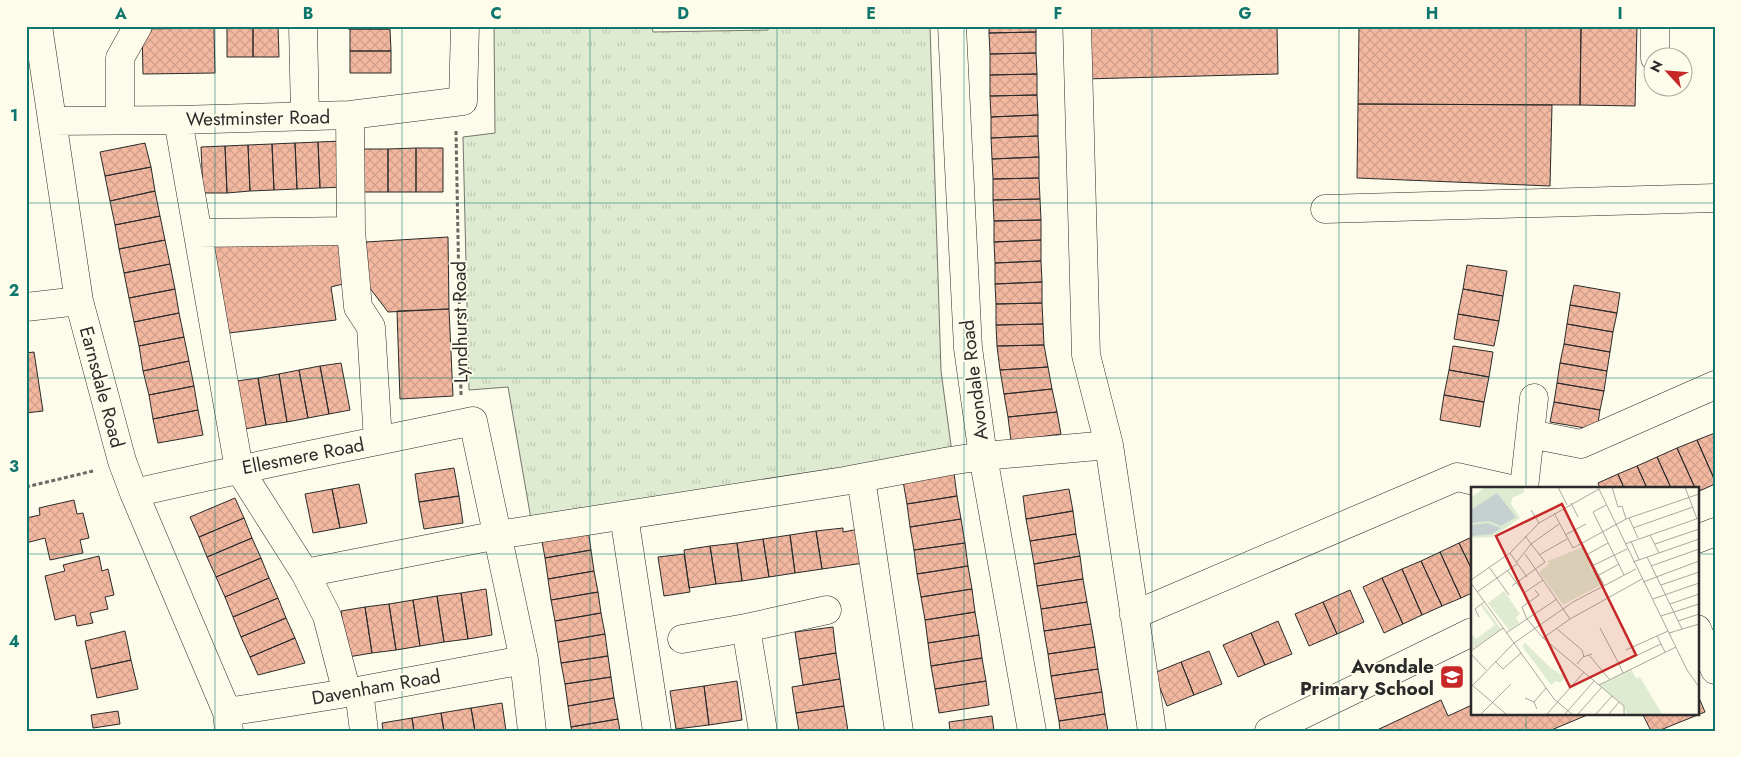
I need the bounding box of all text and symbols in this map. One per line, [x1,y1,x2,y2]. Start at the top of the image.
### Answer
text: A [114,2,127,25]
text: B [303,2,313,25]
text: C [490,2,502,25]
text: D [677,2,689,25]
text: E [866,2,876,25]
text: F [1054,2,1062,25]
text: G [1238,2,1252,25]
text: H [1426,2,1438,25]
text: I [1617,2,1623,25]
north arrow [1644,48,1694,98]
text: N [1645,57,1668,76]
street label: Westminster Road [186,103,330,133]
text: 1 [10,104,18,127]
street label: Lyndhurst Road [445,261,475,383]
text: 2 [9,279,19,302]
street label: Avondale Road [953,318,995,442]
street label: Earnsdale Road [73,323,131,451]
street label: Ellesmere Road [240,431,366,481]
text: 3 [9,455,19,478]
inset map [1471,487,1698,714]
text: 4 [8,630,20,653]
place label: Avondale Primary School [1300,653,1434,702]
street label: Davenham Road [309,662,443,712]
school or university icon: Avondale Primary School [1439,664,1465,690]

